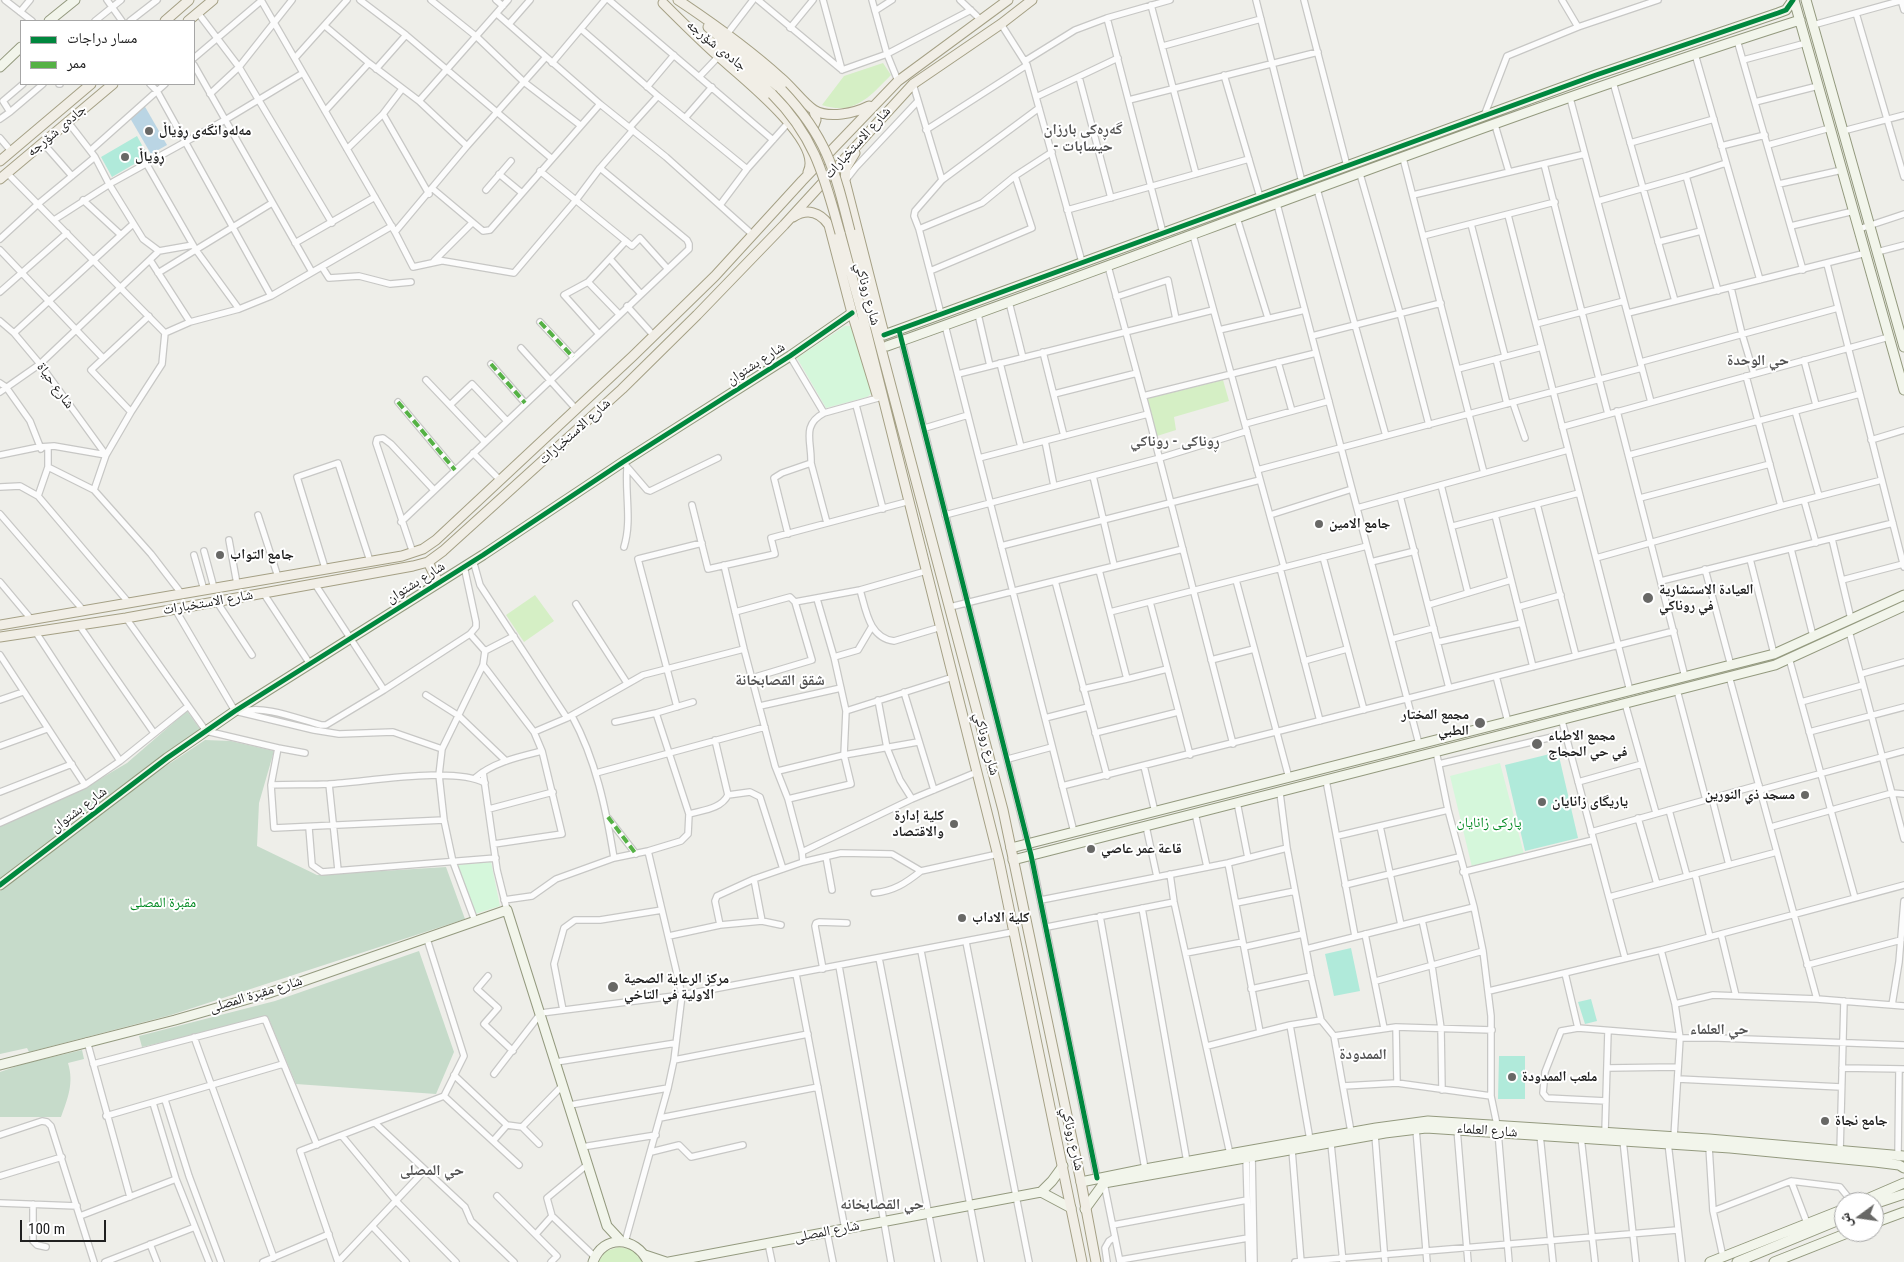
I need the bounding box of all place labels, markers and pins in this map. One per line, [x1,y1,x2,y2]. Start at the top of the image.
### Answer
place label: مەلەوانگەی ڕۆیاڵ [159,123,251,139]
marker: مەلەوانگەی ڕۆیاڵ [143,125,155,137]
place label: ڕۆیاڵ [135,149,165,165]
marker: ڕۆیاڵ [119,151,131,163]
place label: جامع الامين [1329,516,1390,532]
marker: جامع الامين [1313,518,1325,530]
place label: جامع التواب [230,547,294,563]
marker: جامع التواب [214,549,226,561]
place label: العيادة الاستشارية في روناكي [1659,582,1753,614]
marker: العيادة الاستشارية في روناكي [1641,591,1655,605]
place label: مجمع المختار الطبي [1401,707,1469,740]
marker: مجمع المختار الطبي [1473,716,1487,730]
place label: مجمع الاطباء في حي الحجاج [1548,728,1627,760]
marker: مجمع الاطباء في حي الحجاج [1530,737,1544,751]
place label: مسجد ذي النورين [1705,787,1795,803]
marker: مسجد ذي النورين [1799,789,1811,801]
place label: یاریگای زانایان [1552,794,1628,810]
marker: یاریگای زانایان [1536,796,1548,808]
place label: كلية إدارة والاقتصاد [892,808,944,840]
marker: كلية إدارة والاقتصاد [948,818,960,830]
place label: قاعة عمر عاصي [1101,841,1182,857]
marker: قاعة عمر عاصي [1085,843,1097,855]
place label: كلية الاداب [972,910,1029,926]
marker: كلية الاداب [956,912,968,924]
place label: مركز الرعاية الصحية الاولية في التاخي [624,971,729,1004]
marker: مركز الرعاية الصحية الاولية في التاخي [606,980,620,994]
place label: ملعب الممدودة [1522,1069,1597,1085]
marker: ملعب الممدودة [1506,1071,1518,1083]
place label: جامع نجاة [1835,1113,1888,1129]
marker: جامع نجاة [1819,1115,1831,1127]

